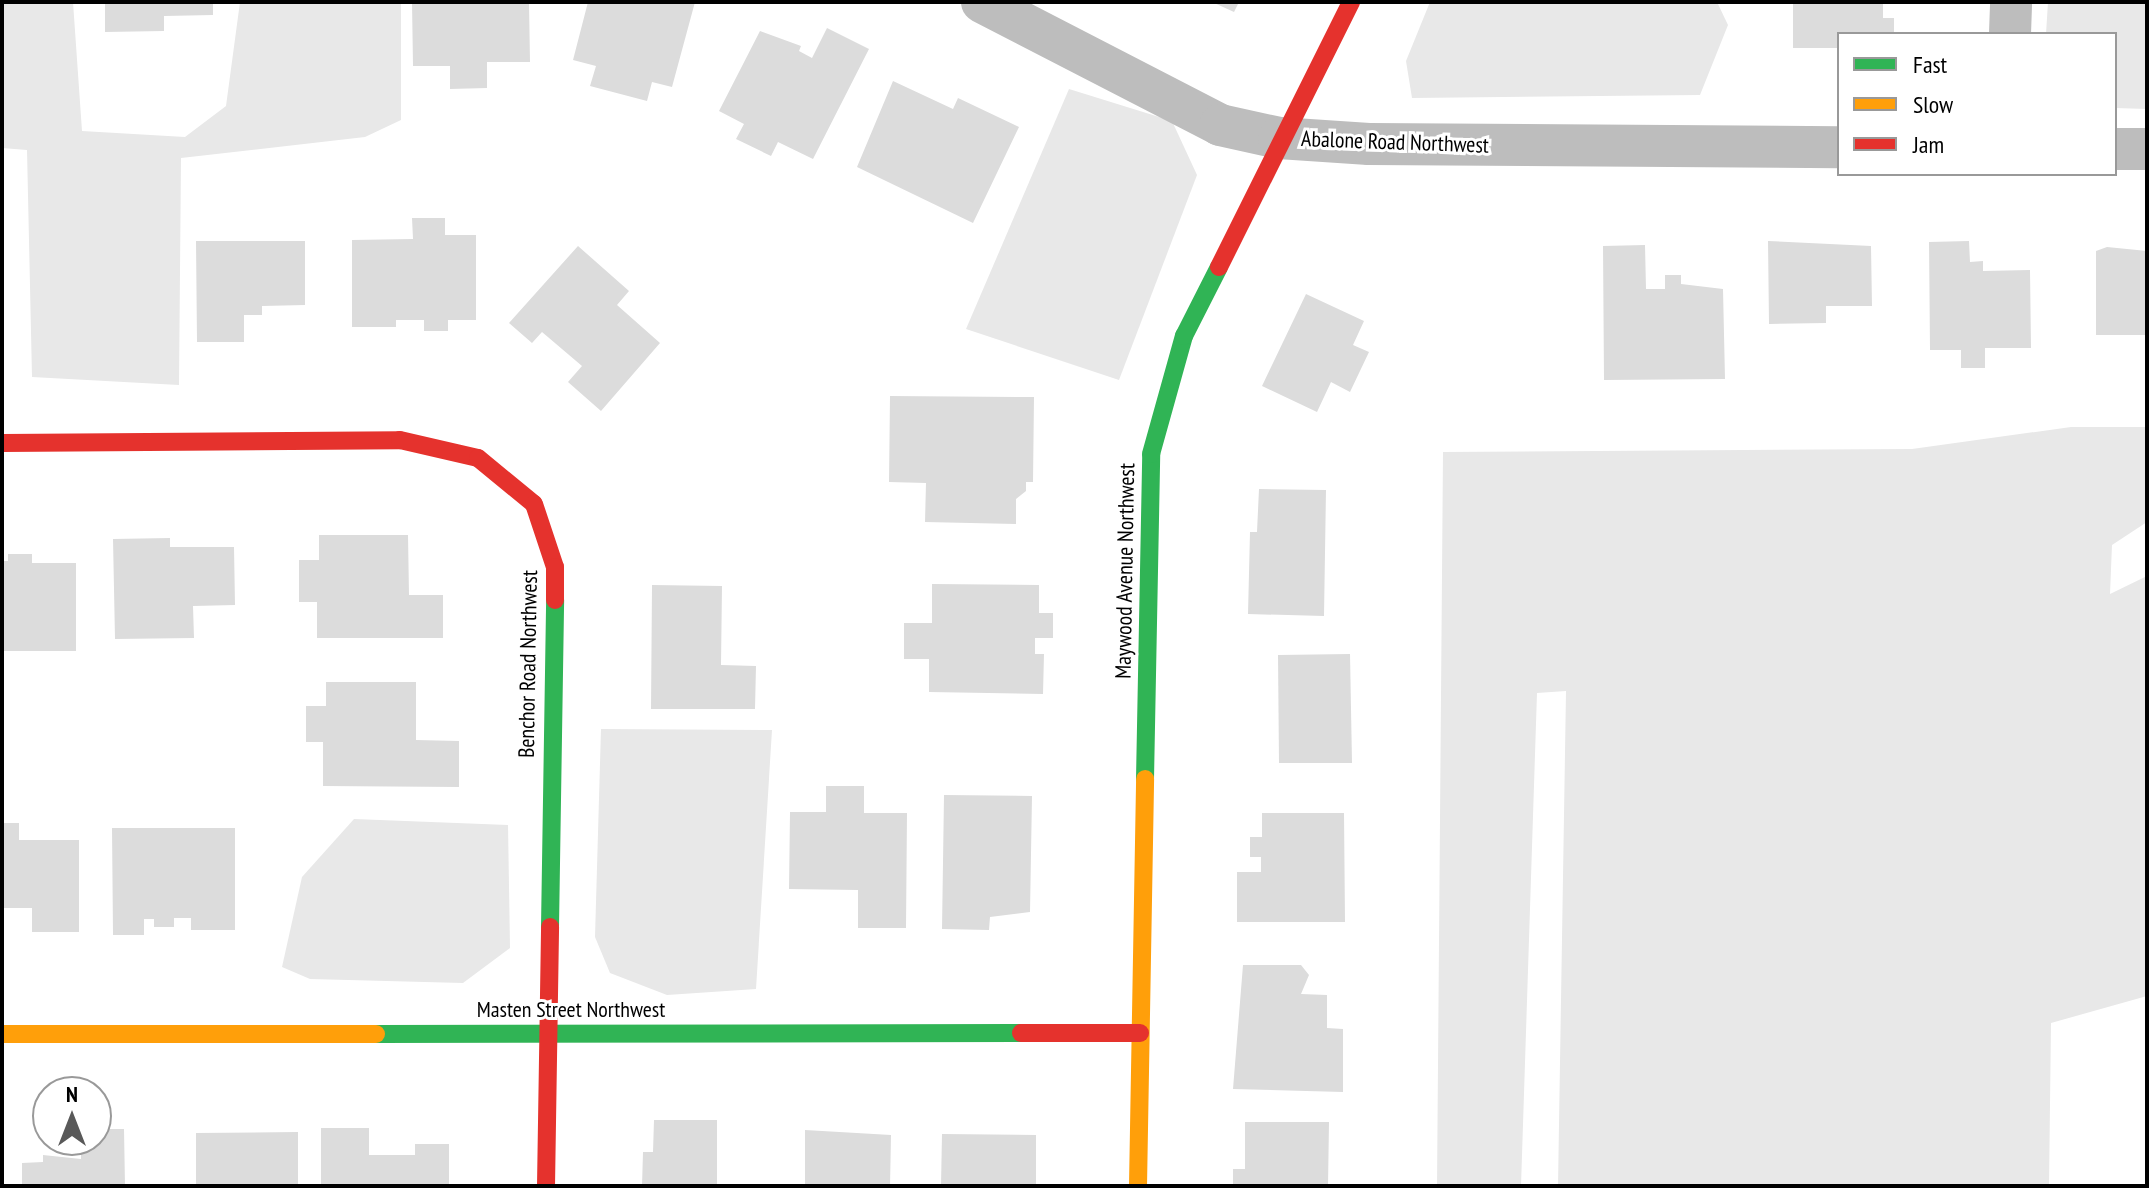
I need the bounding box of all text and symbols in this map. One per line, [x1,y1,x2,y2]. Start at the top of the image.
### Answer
legend [1837,32,2117,176]
text: Fast [1913,49,1947,80]
text: Slow [1913,89,1953,120]
street label: Abalone Road Northwest [1301,126,1489,158]
text: Jam [1913,129,1944,160]
street label: Maywood Avenue Northwest [1110,463,1140,679]
street label: Benchor Road Northwest [513,570,543,758]
street label: Masten Street Northwest [477,997,665,1023]
north arrow [32,1076,112,1156]
text: N [66,1080,78,1108]

